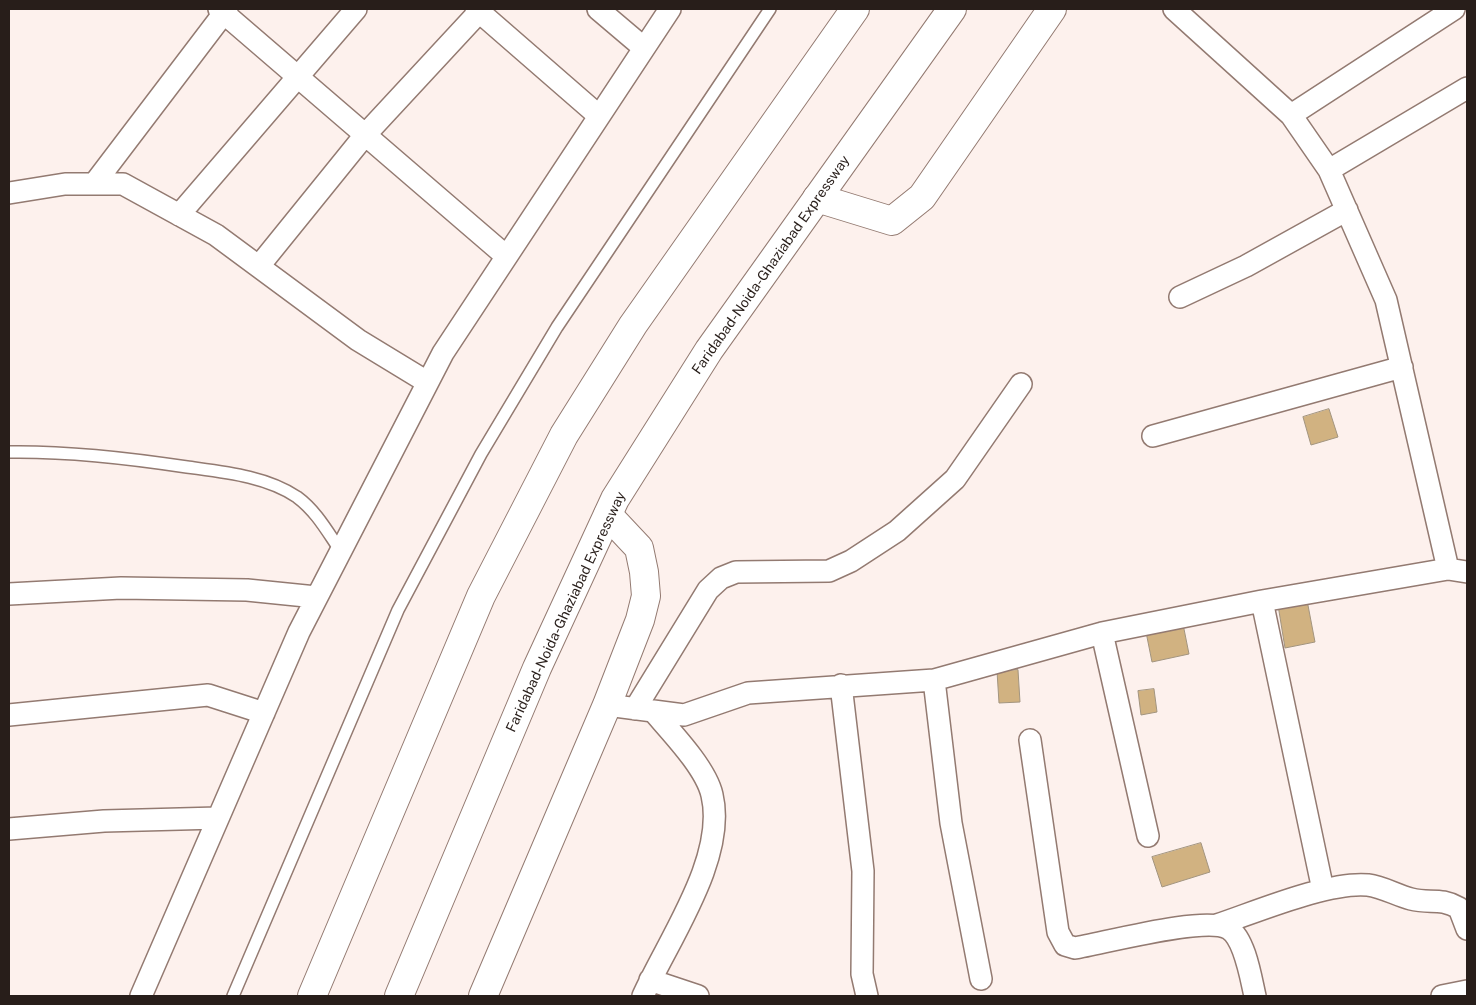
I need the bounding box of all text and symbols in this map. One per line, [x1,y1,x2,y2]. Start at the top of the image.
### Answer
street label: Faridabad-Noida-Ghaziabad Expressway [689,152,853,378]
street label: Faridabad-Noida-Ghaziabad Expressway [503,489,629,735]

